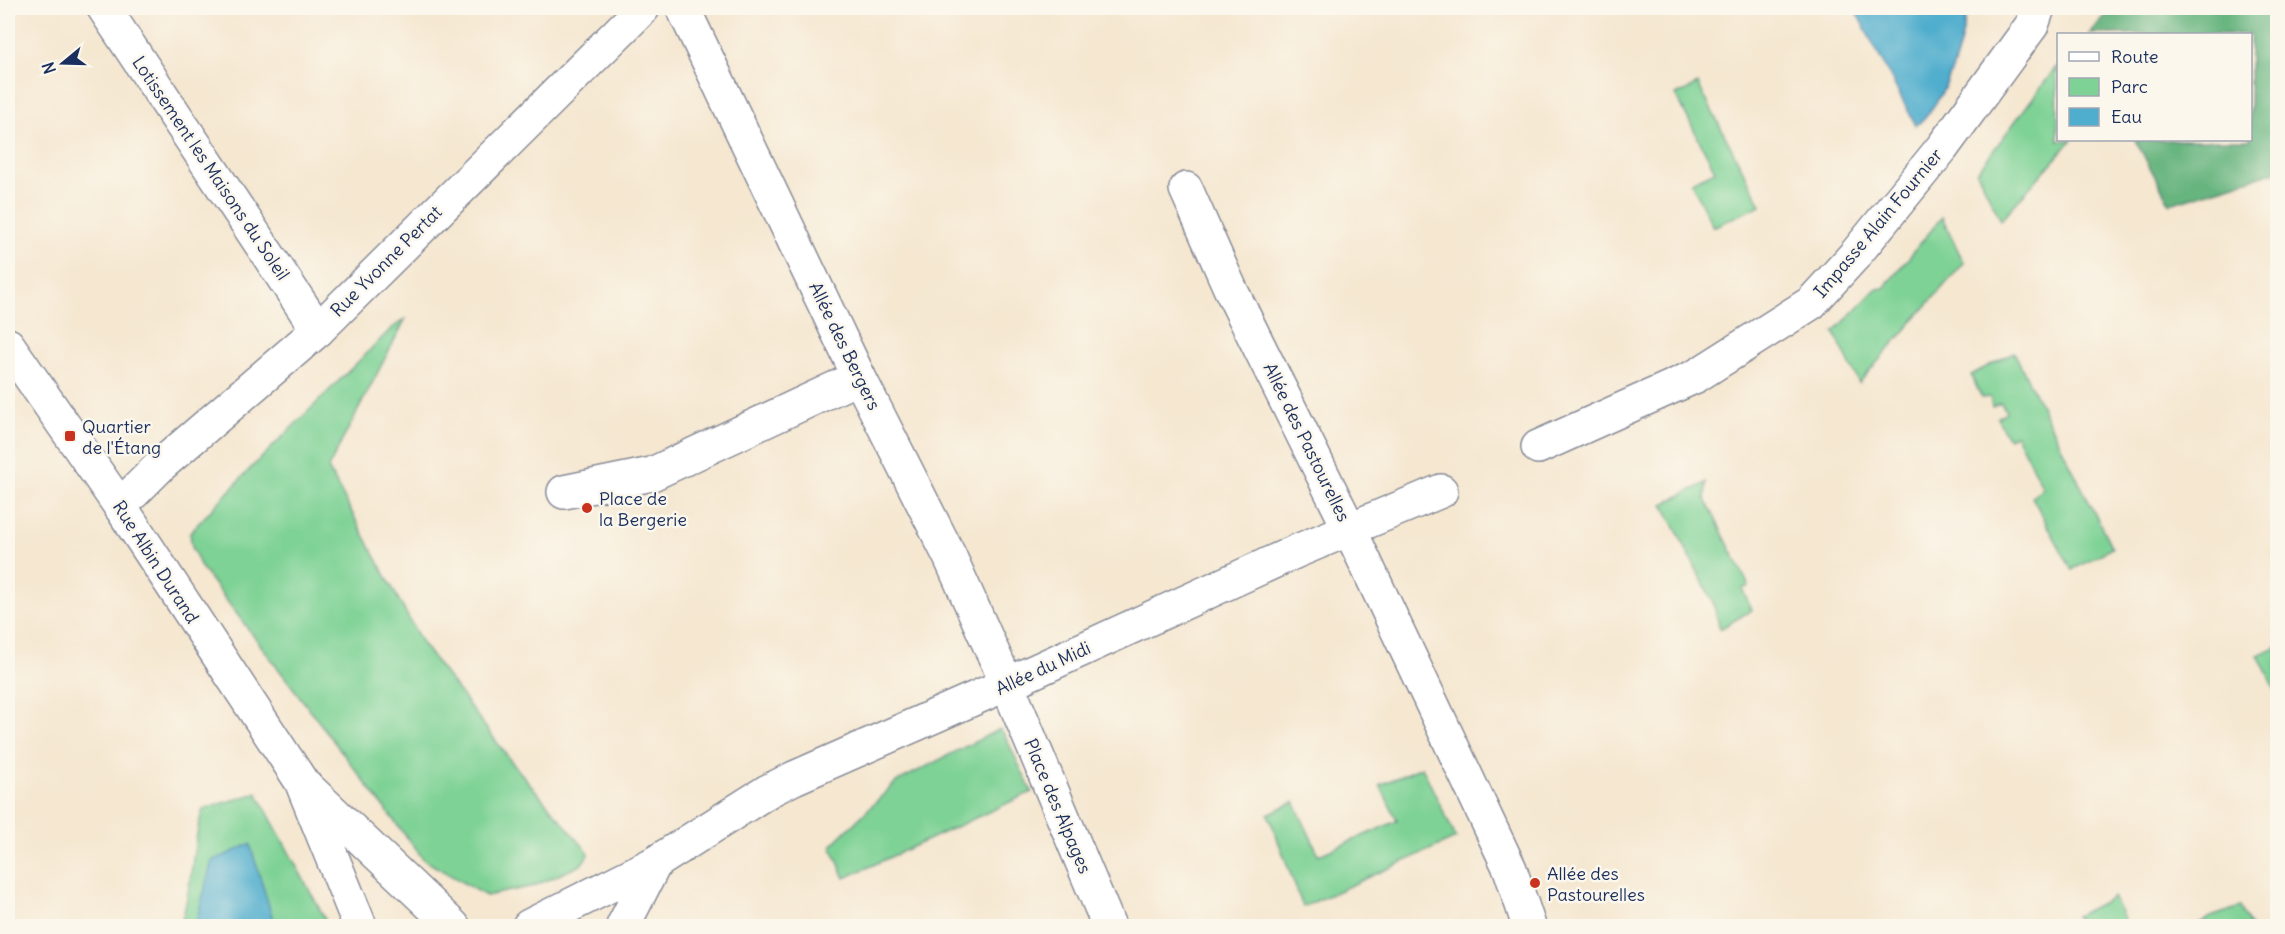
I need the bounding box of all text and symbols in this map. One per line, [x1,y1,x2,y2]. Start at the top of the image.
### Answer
north arrow [33,33,93,93]
legend [2057,33,2252,141]
text: Route [2111,45,2159,68]
street label: Lotissement les Maisons du Soleil [127,52,295,284]
text: N [38,59,60,76]
text: Parc [2111,75,2148,98]
text: Eau [2111,105,2142,128]
street label: Impasse Alain Fournier [1809,143,1948,302]
street label: Rue Yvonne Pertat [325,200,447,322]
street label: Allée des Bergers [804,278,886,414]
street label: Allée des Pastourelles [1259,359,1355,525]
place label: Quartier de l'Étang [82,415,161,459]
marker: Quartier de l'Étang [63,429,77,443]
place label: Place de la Bergerie [599,487,687,531]
street label: Rue Albin Durand [108,496,204,628]
marker: Place de la Bergerie [580,501,594,515]
street label: Allée du Midi [992,636,1094,700]
street label: Place des Alpages [1019,735,1097,877]
place label: Allée des Pastourelles [1547,862,1645,906]
marker: Allée des Pastourelles [1528,876,1542,890]

